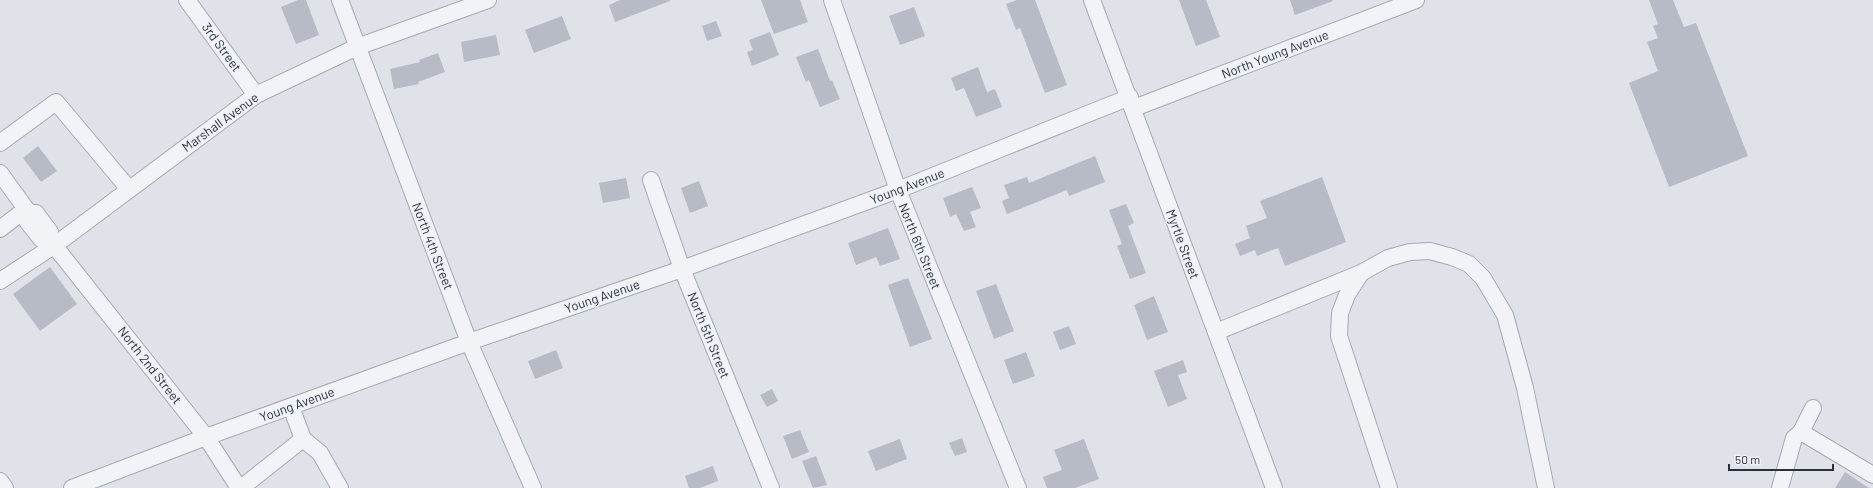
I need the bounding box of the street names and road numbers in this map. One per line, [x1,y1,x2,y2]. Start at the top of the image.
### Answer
street label: 3rd Street [199,19,245,75]
street label: North Young Avenue [1219,26,1331,82]
street label: Marshall Avenue [179,89,261,155]
street label: Young Avenue [867,164,947,208]
street label: North 4th Street [409,200,457,292]
street label: North 6th Street [895,201,945,291]
street label: Myrtle Street [1163,207,1203,281]
street label: Young Avenue [562,276,642,316]
street label: North 5th Street [684,290,734,380]
street label: North 2nd Street [115,323,185,407]
street label: Young Avenue [257,383,337,425]

